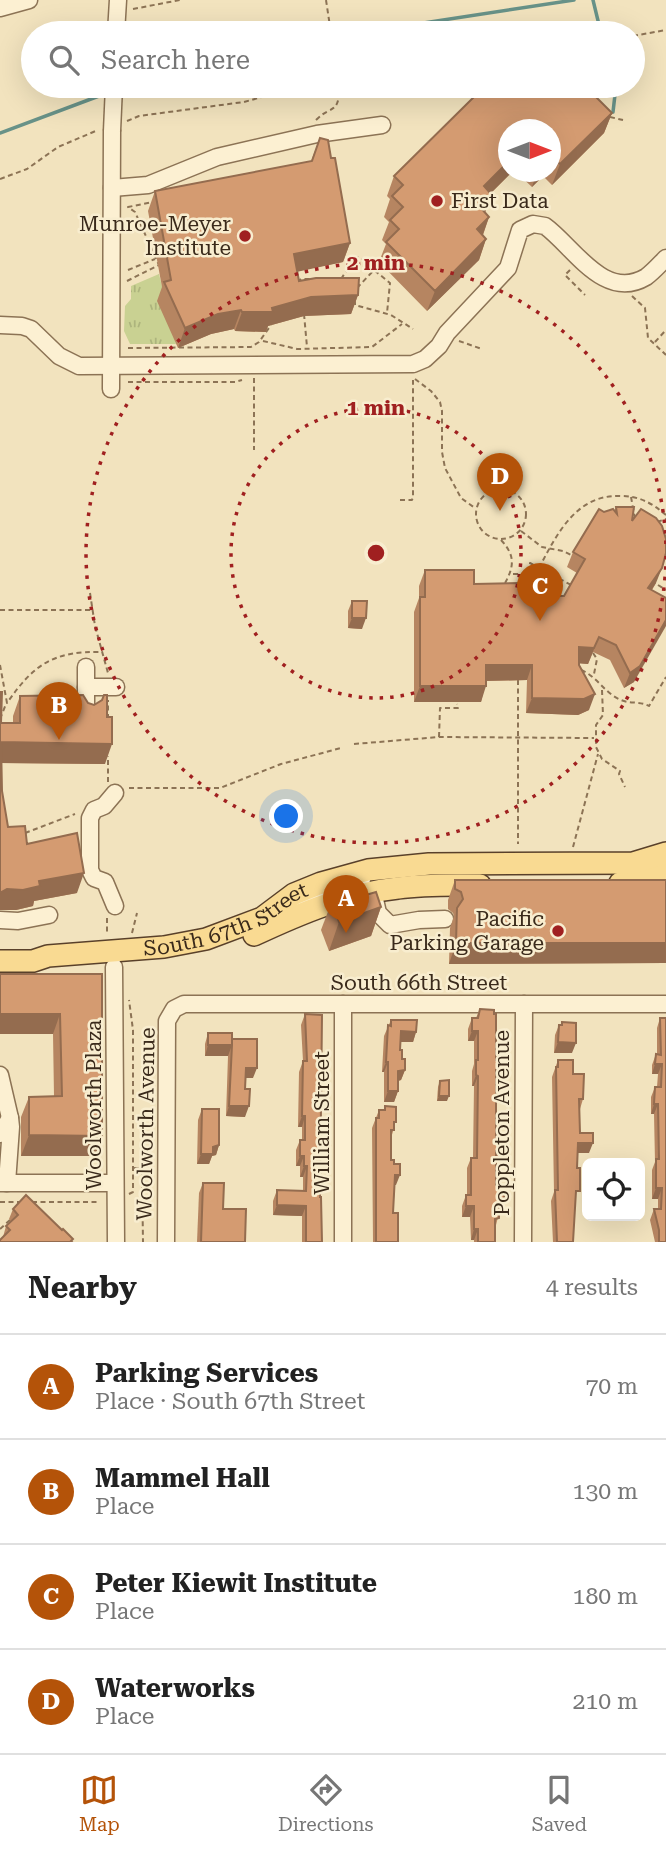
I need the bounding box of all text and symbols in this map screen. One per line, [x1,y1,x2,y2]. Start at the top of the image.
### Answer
search box [21,21,645,98]
icon: search [45,41,83,79]
text: Search here [101,45,250,75]
north arrow [498,119,561,182]
place label: First Data [451,189,549,213]
marker: First Data [429,193,445,209]
place label: Munroe-Meyer Institute [79,212,231,260]
marker: Munroe-Meyer Institute [237,228,253,244]
text: 2 min [347,251,405,275]
text: 1 min [347,396,405,420]
pin: D [477,453,523,511]
centre of rings [364,541,388,565]
pin: C [517,563,563,621]
pin: B [36,682,82,740]
your location [269,799,303,833]
pin: A [323,875,369,933]
street label: South 67th Street [143,878,311,961]
place label: Pacific Parking Garage [389,907,544,955]
marker: Pacific Parking Garage [550,923,566,939]
street label: South 66th Street [331,971,507,995]
street label: Woolworth Plaza [82,1019,106,1190]
street label: Woolworth Avenue [132,1027,160,1221]
street label: Poppleton Avenue [490,1030,514,1216]
street label: William Street [310,1051,334,1195]
map controls [582,1158,645,1221]
button: locate [582,1158,645,1221]
text: Nearby [28,1270,137,1305]
text: 4 results [546,1274,638,1301]
text: Parking Services [95,1358,318,1388]
text: A [43,1373,59,1400]
text: 70 m [585,1373,638,1400]
text: Place · South 67th Street [95,1388,365,1415]
text: Mammel Hall [95,1463,270,1493]
text: B [43,1478,59,1505]
text: 130 m [573,1478,638,1505]
text: Place [95,1493,154,1520]
text: Peter Kiewit Institute [95,1568,377,1598]
text: C [43,1583,59,1610]
text: 180 m [573,1583,638,1610]
text: Place [95,1598,154,1625]
text: Waterworks [95,1673,255,1703]
text: D [42,1688,60,1715]
text: 210 m [573,1688,638,1715]
text: Place [95,1703,154,1730]
tab: Map [79,1771,120,1836]
tab: Directions [278,1771,374,1836]
tab: Saved [532,1771,587,1836]

